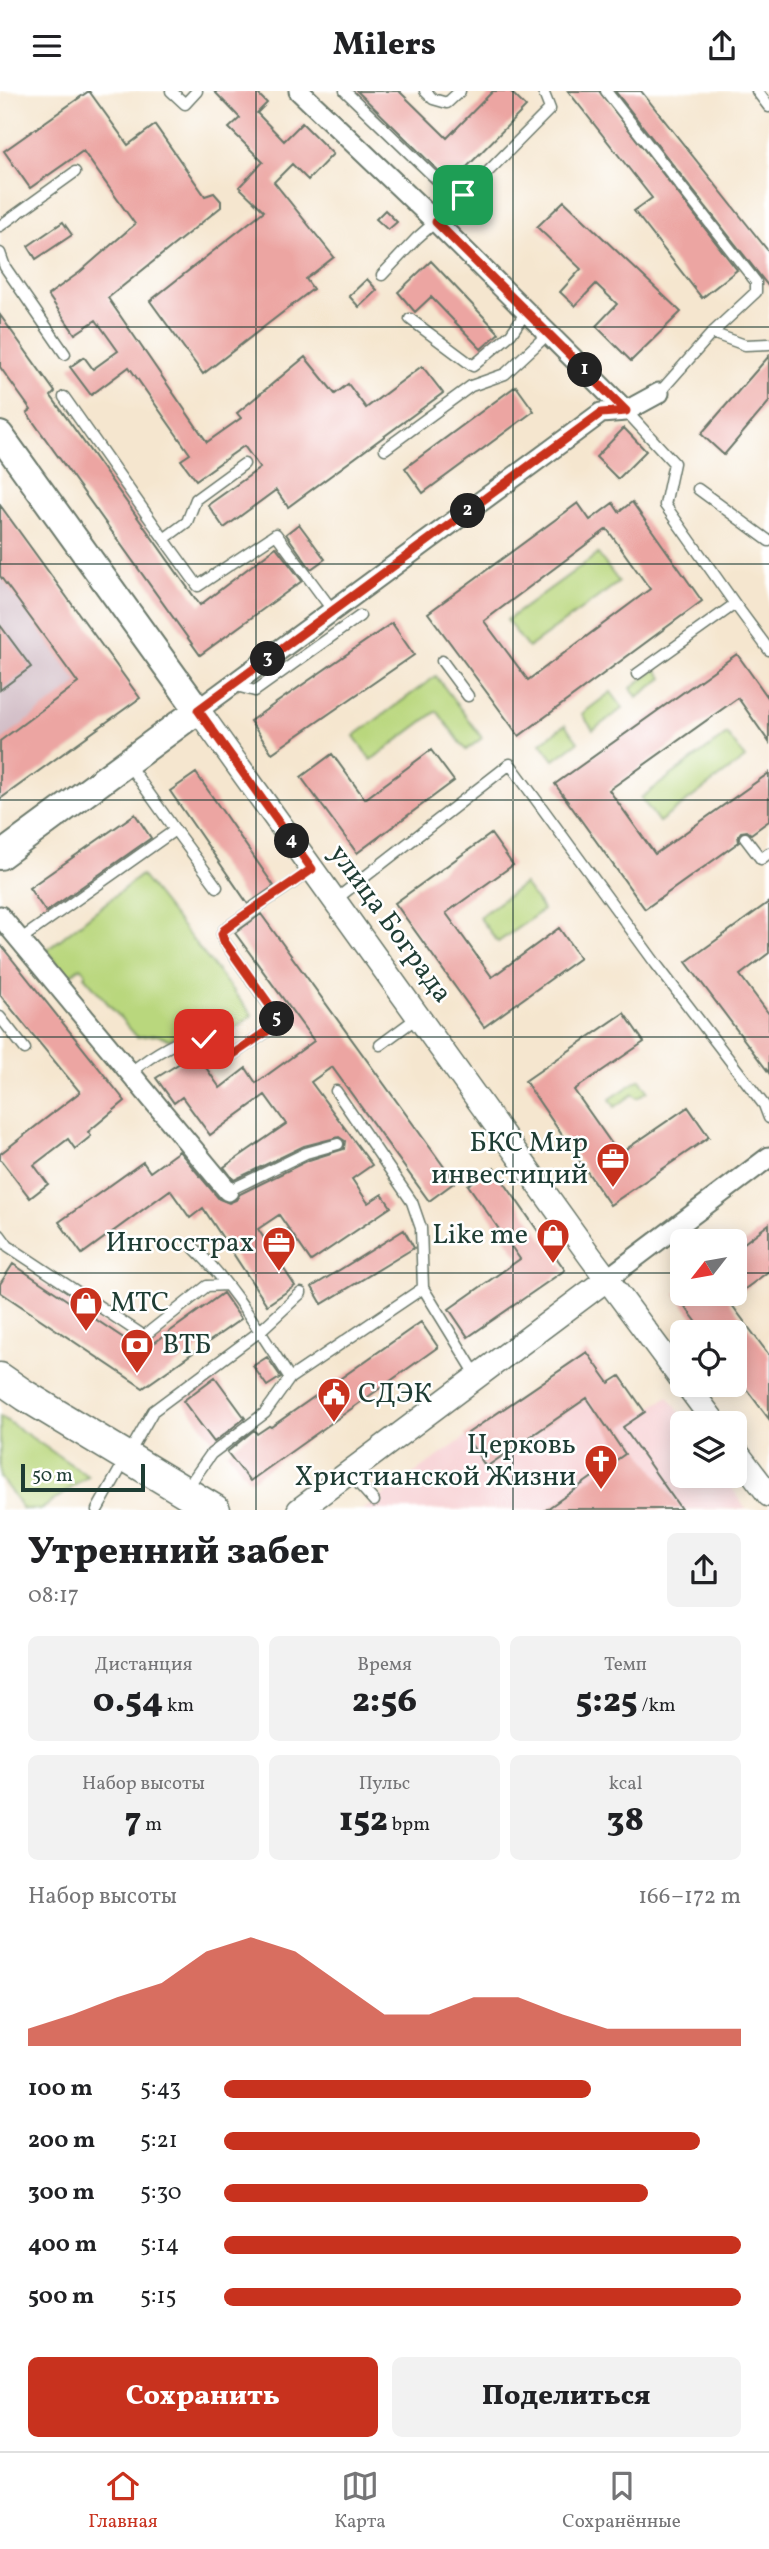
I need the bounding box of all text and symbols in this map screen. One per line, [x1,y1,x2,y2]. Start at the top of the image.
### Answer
text: Milers [333,24,436,68]
icon: menu [28,27,66,65]
icon: share [703,27,741,65]
pin [433,165,493,225]
icon: arrive [444,176,482,214]
pin: 1 [568,353,602,387]
text: 1 [581,356,588,382]
pin: 2 [450,493,486,529]
text: 2 [463,497,472,523]
pin: 3 [250,641,286,677]
text: 3 [263,645,272,671]
pin: 4 [274,823,310,859]
text: 4 [286,827,297,853]
street label: улица Бограда [319,837,461,1011]
pin: 5 [260,1002,294,1037]
text: 5 [272,1005,281,1031]
pin [174,1009,234,1069]
icon: check [185,1020,223,1058]
place label: БКС Мир инвестиций [431,1124,588,1195]
office icon: БКС Мир инвестиций [594,1140,632,1189]
place label: Like me [432,1216,528,1255]
shop icon: Like me [534,1216,572,1265]
place label: Ингосстрах [106,1224,254,1263]
office icon: Ингосстрах [260,1224,298,1273]
north arrow [670,1229,747,1305]
map controls [670,1229,747,1488]
shop icon: МТС [67,1284,105,1333]
place label: МТС [110,1284,169,1323]
button: locate [670,1320,747,1397]
bank icon: ВТБ [118,1326,156,1375]
place label: ВТБ [162,1326,212,1365]
public building icon: СДЭК [315,1375,353,1424]
place label: СДЭК [358,1375,432,1414]
button: layers [670,1411,747,1488]
place label: Церковь Христианской Жизни [294,1426,576,1497]
church icon: Церковь Христианской Жизни [582,1442,620,1491]
scale bar [21,1461,145,1492]
text: 50 m [32,1463,73,1489]
text: Утренний забег [28,1527,329,1580]
button: share [667,1533,741,1607]
text: 08:17 [28,1580,79,1612]
text: Дистанция [95,1652,192,1678]
text: Время [357,1652,412,1678]
text: Темп [604,1652,647,1678]
text: 0.54 [93,1678,163,1726]
text: 2:56 [352,1678,417,1726]
text: 5:25 [575,1678,638,1726]
text: km [163,1693,194,1719]
text: /km [638,1693,676,1719]
text: Набор высоты [82,1771,205,1797]
text: Пульс [359,1771,410,1797]
text: kcal [609,1771,642,1797]
text: 7 [125,1797,142,1845]
text: 152 [339,1797,388,1845]
text: 38 [607,1797,644,1845]
text: m [142,1812,162,1838]
text: bpm [388,1812,430,1838]
text: Набор высоты [28,1881,177,1913]
text: 166–172 m [638,1881,741,1913]
text: 100 m [28,2073,93,2105]
text: 5:43 [140,2073,181,2105]
text: 200 m [28,2125,95,2157]
text: 5:21 [140,2125,178,2157]
text: 300 m [28,2177,95,2209]
text: 5:30 [140,2177,182,2209]
text: 400 m [28,2229,97,2261]
text: 5:14 [140,2229,179,2261]
text: 500 m [28,2281,94,2313]
text: 5:15 [140,2281,176,2313]
button: Сохранить [28,2357,378,2437]
button: Поделиться [392,2357,741,2437]
tab: Главная [88,2467,158,2535]
tab: Карта [334,2467,386,2535]
tab: Сохранённые [562,2467,681,2535]

